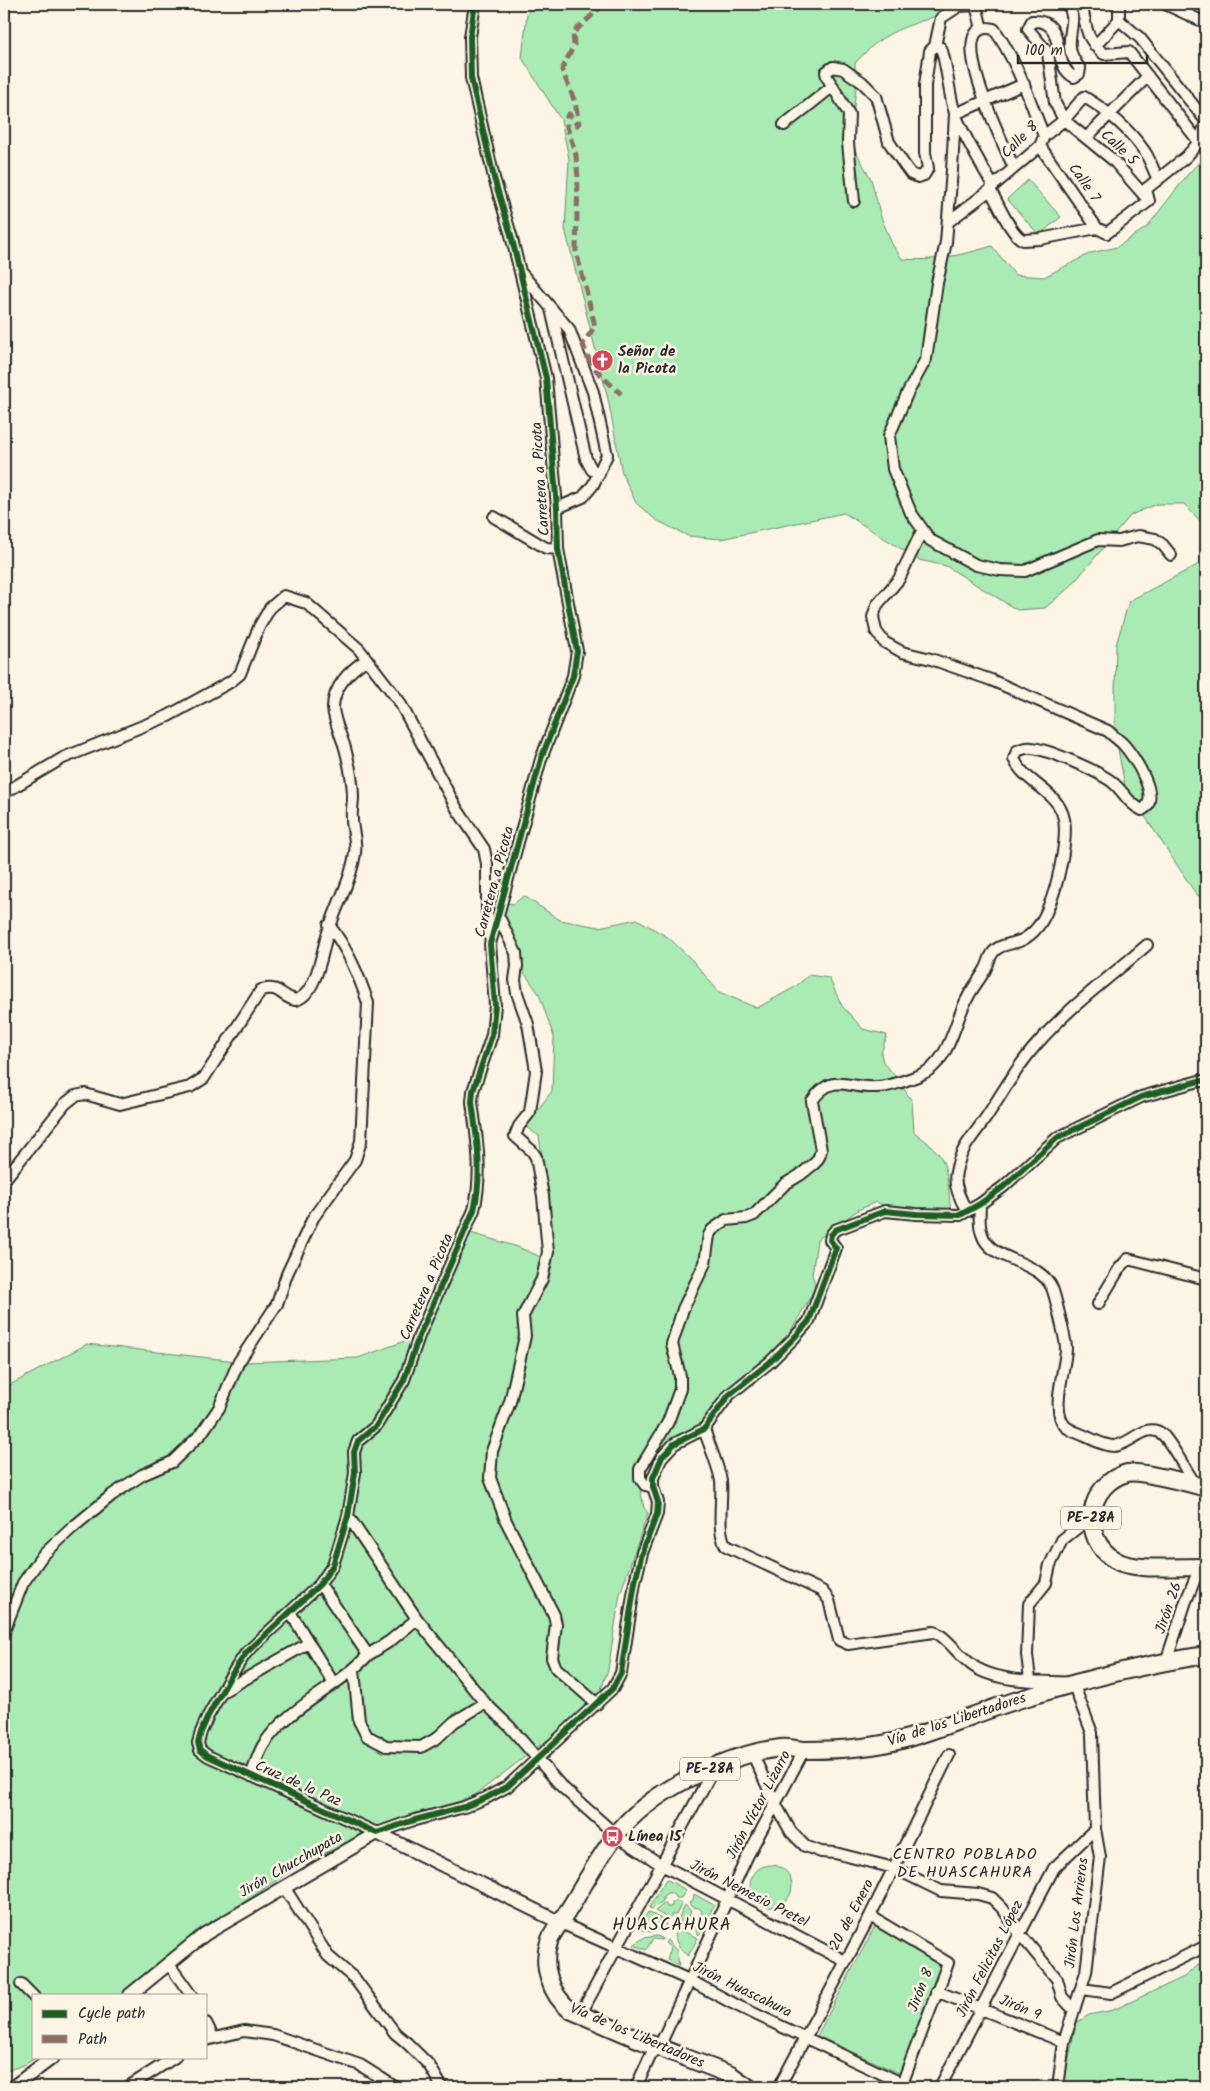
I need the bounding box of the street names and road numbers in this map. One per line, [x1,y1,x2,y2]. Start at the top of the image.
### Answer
street label: Calle 8 [996,115,1045,164]
street label: Calle 5 [1095,124,1144,172]
street label: Calle 7 [1062,158,1107,208]
street label: Carretera a Picota [525,421,557,537]
street label: Carretera a Picota [469,824,521,940]
street label: Carretera a Picota [394,1230,460,1344]
road number: PE-28A [1061,1506,1121,1530]
street label: Jirón 26 [1149,1579,1189,1637]
street label: Vía de los Libertadores [885,1686,1030,1754]
street label: Jirón Víctor Lizarro [720,1746,798,1864]
street label: Cruz de la Paz [251,1754,346,1814]
road number: PE-28A [680,1758,740,1780]
street label: Jirón Chucchupata [235,1826,347,1904]
street label: Jirón Nemesio Pretel [685,1854,813,1935]
street label: Jirón Los Arrieros [1058,1856,1096,1970]
street label: 20 de Enero [823,1875,881,1955]
street label: Jirón Felicitas López [950,1896,1030,2022]
street label: Jirón Huascahura [688,1956,796,2024]
street label: Jirón 8 [902,1964,941,2015]
street label: Jirón 9 [995,1988,1045,2028]
street label: Vía de los Libertadores [566,1997,709,2075]

